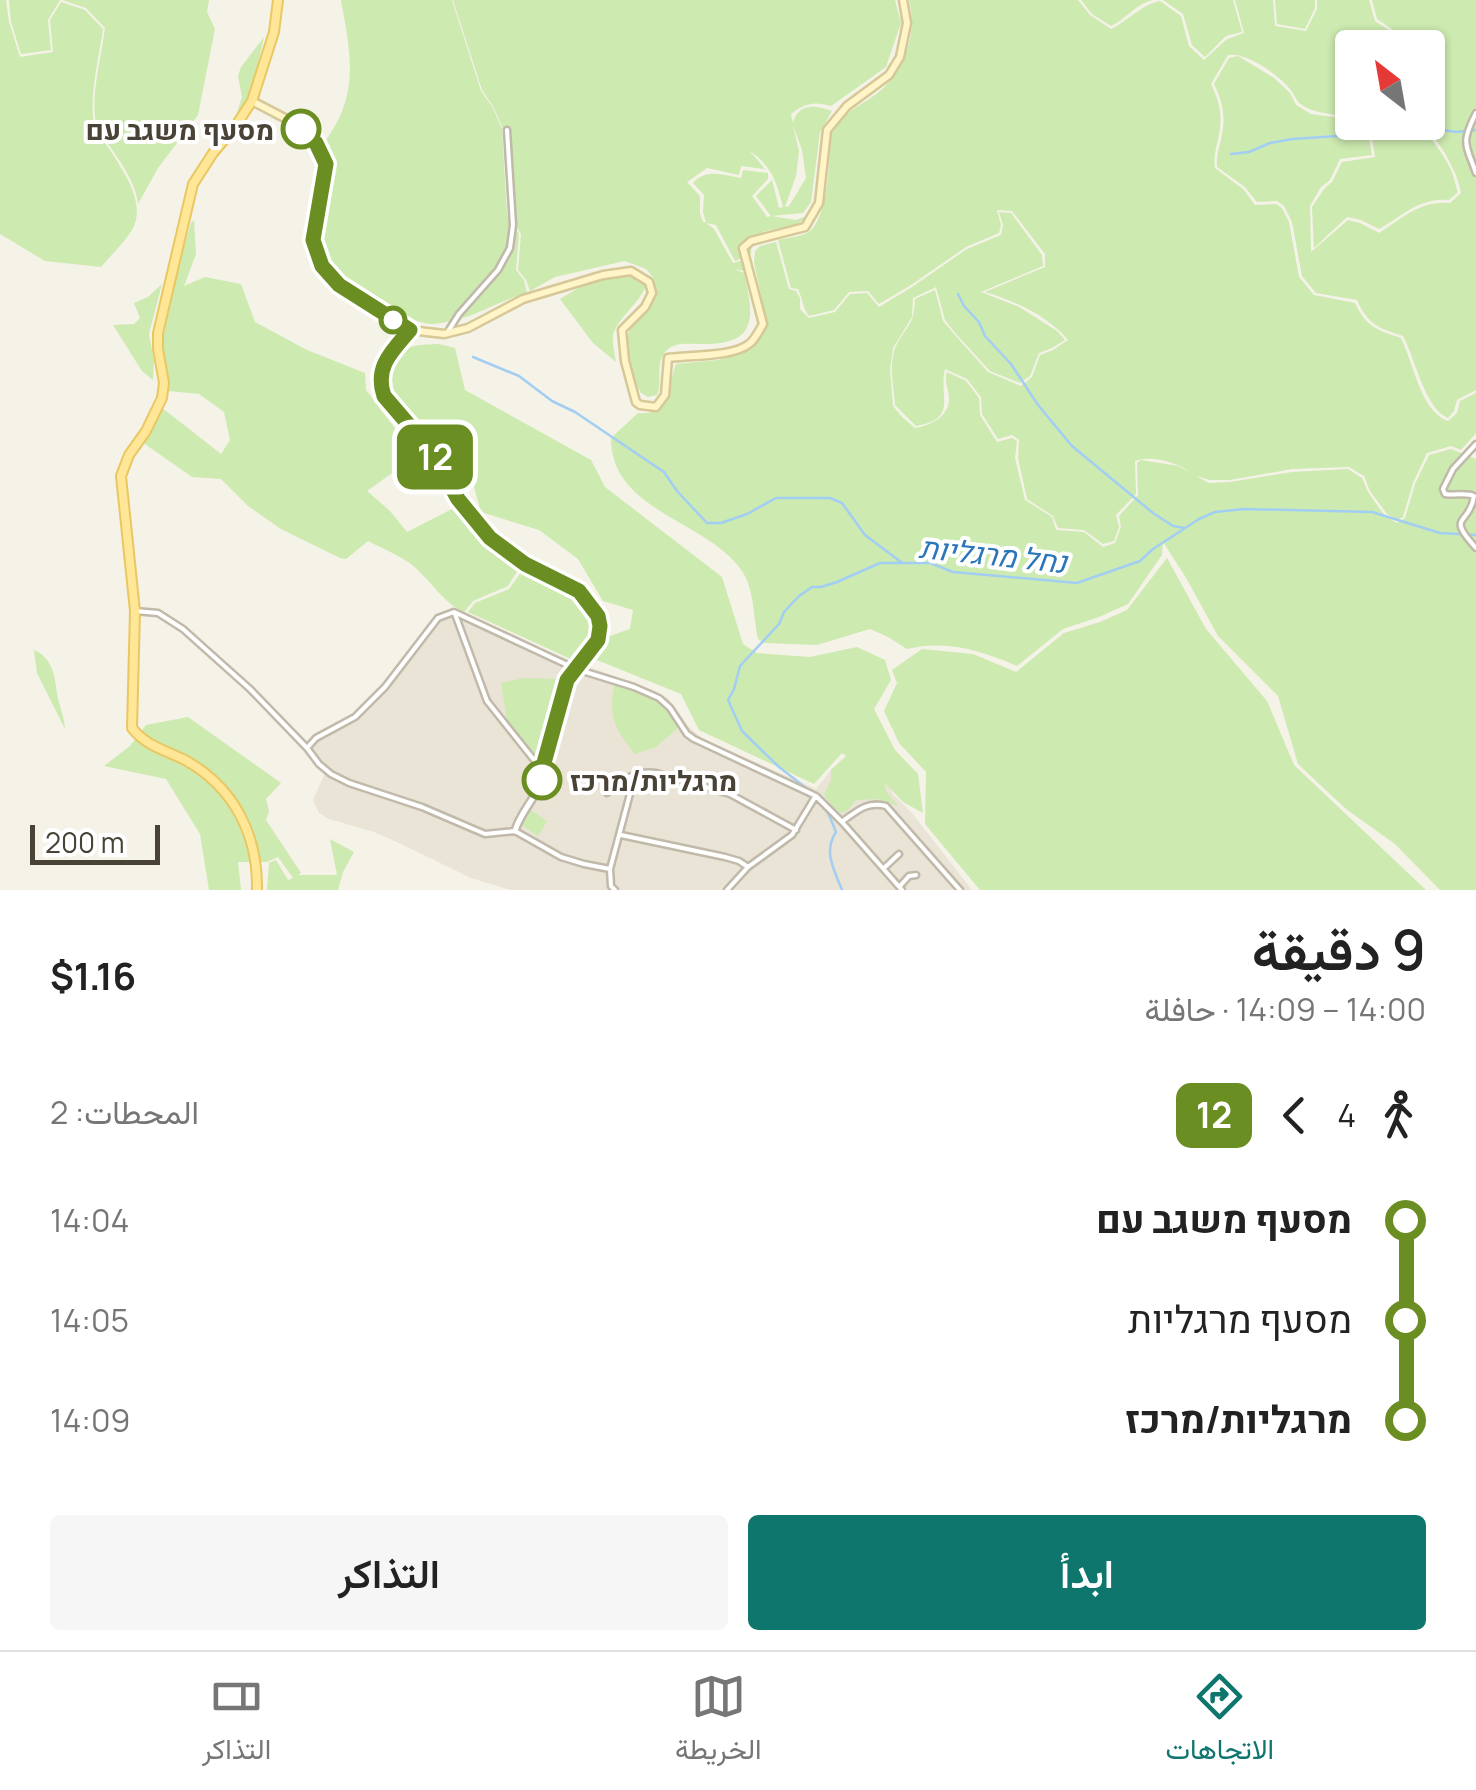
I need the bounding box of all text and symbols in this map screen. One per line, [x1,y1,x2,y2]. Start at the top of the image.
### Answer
north arrow [1335,30,1445,140]
map controls [1335,30,1445,140]
place label: מסעף משגב עם [85,110,274,148]
marker: מסעף משגב עם [282,110,320,148]
unlabelled marker [380,307,406,333]
line badge: 12 [390,424,480,490]
text: 12 [417,433,453,481]
water label: נחל מרגליות [917,526,1071,582]
marker: מרגליות/מרכז [523,761,561,799]
place label: מרגליות/מרכז [570,761,737,799]
scale bar [30,820,160,864]
text: 200 m [45,823,124,861]
text: 9 دقيقة [1252,911,1426,987]
text: $1.16 [50,949,136,1001]
text: 14:00 – 14:09 · حافلة [1144,987,1426,1031]
icon: back [1267,1088,1322,1143]
icon: walk [1371,1088,1426,1143]
text: المحطات: 2 [50,1090,199,1134]
text: 12 [1196,1091,1232,1139]
text: 4 [1337,1093,1356,1137]
text: מסעף משגב עם [1096,1192,1352,1244]
text: 14:04 [50,1198,129,1242]
text: מסעף מרגליות [1128,1292,1352,1344]
text: 14:05 [50,1298,129,1342]
text: מרגליות/מרכז [1125,1392,1352,1444]
text: 14:09 [50,1398,130,1442]
button: التذاكر [50,1515,728,1630]
button: ابدأ [748,1515,1426,1630]
tab: التذاكر [202,1669,271,1774]
tab: الخريطة [675,1669,762,1774]
tab: الاتجاهات [1165,1669,1274,1774]

